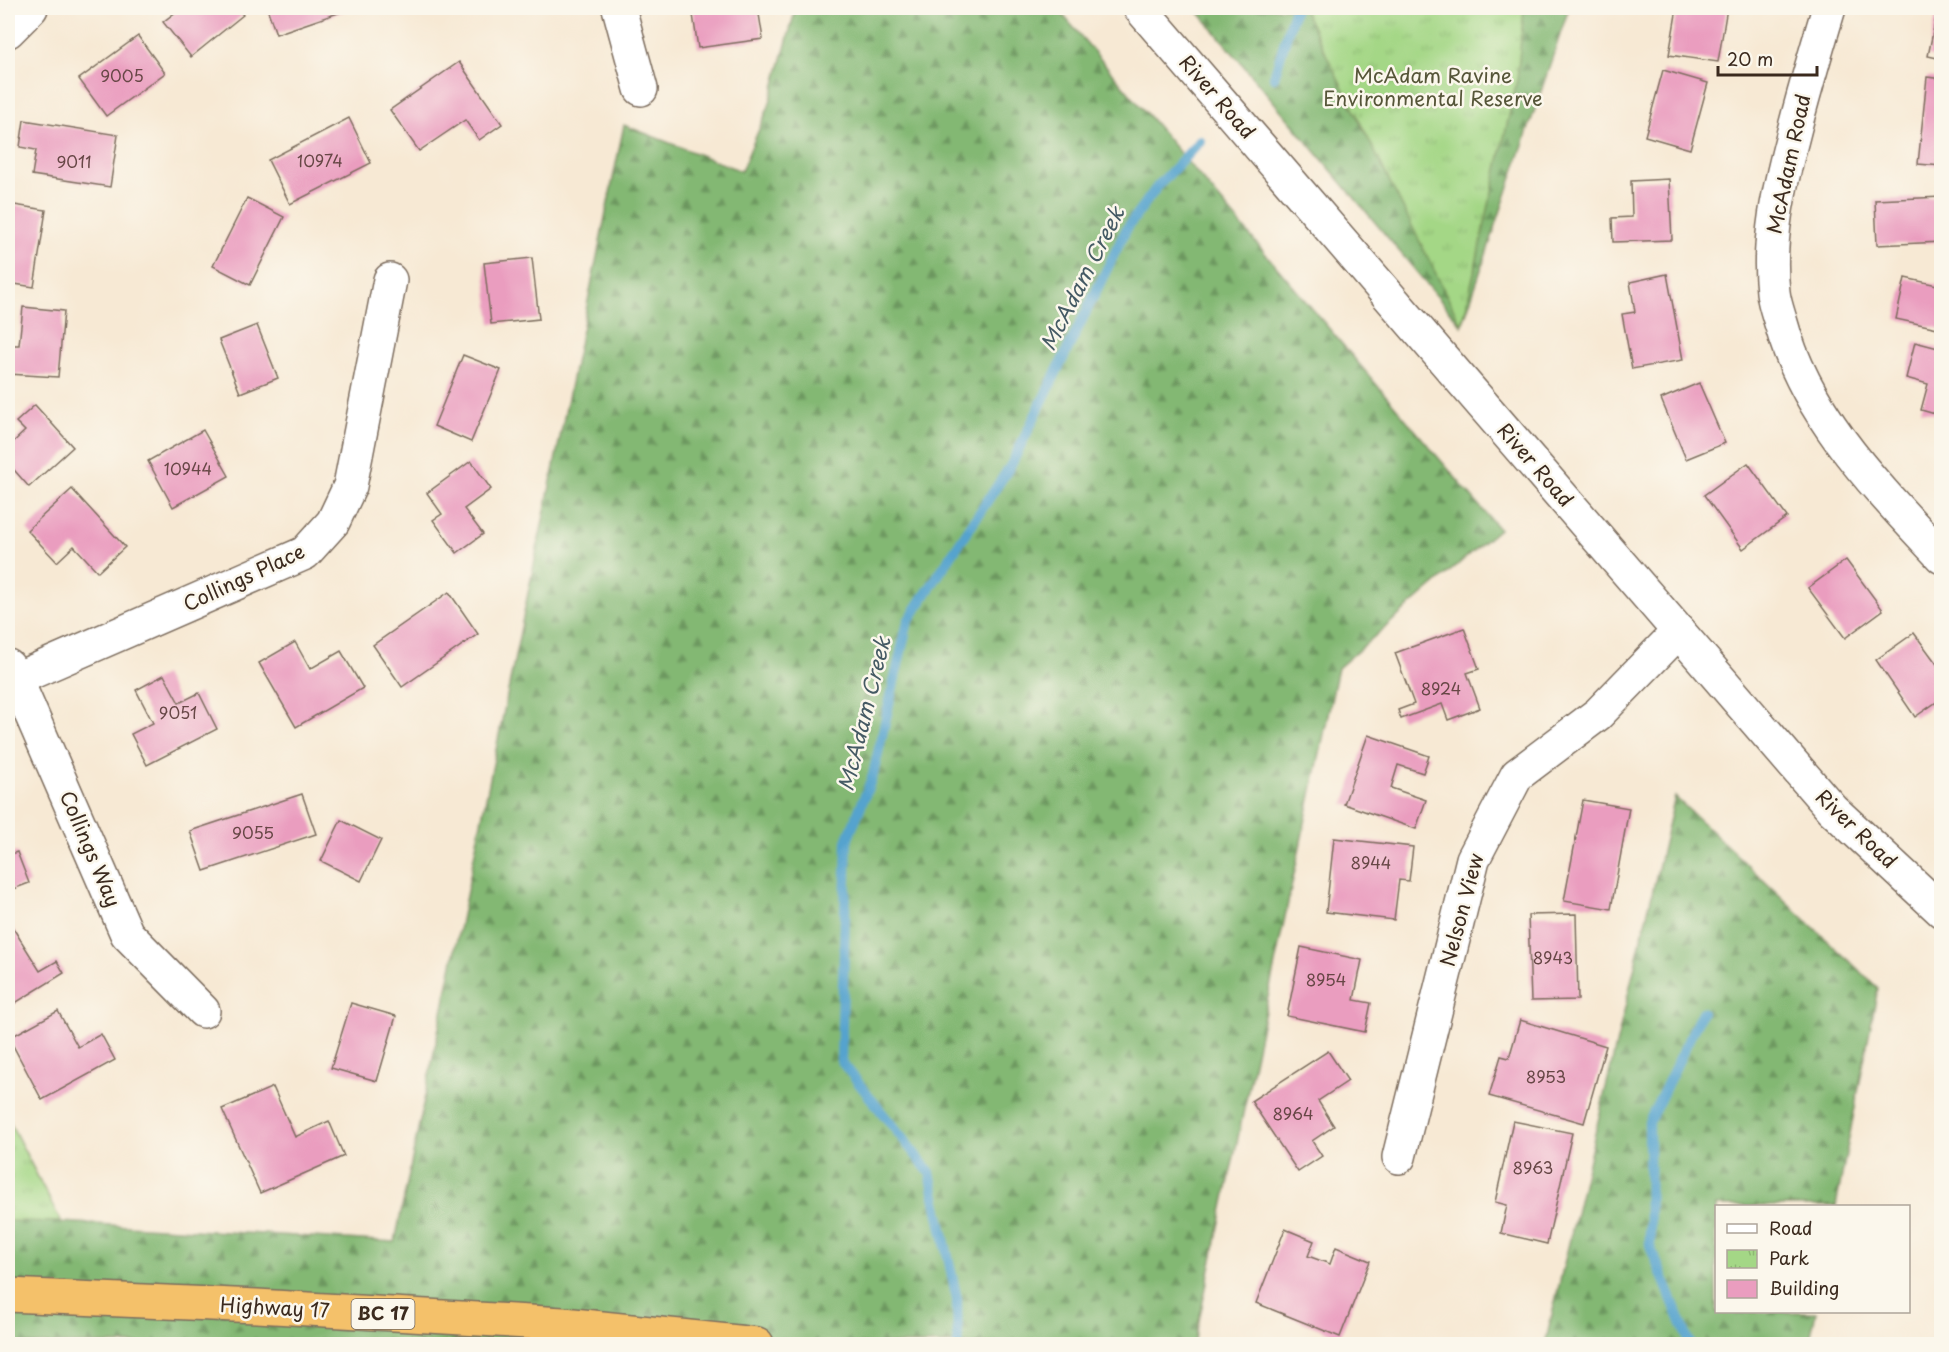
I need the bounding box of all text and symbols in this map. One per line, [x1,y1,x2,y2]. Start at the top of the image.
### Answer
scale bar [1718,39,1817,77]
text: 20 m [1727,45,1773,72]
street label: River Road [1173,48,1263,145]
park label: McAdam Ravine Environmental Reserve [1323,60,1543,113]
house number: 9005 [100,63,144,87]
street label: McAdam Road [1759,91,1817,236]
house number: 10974 [297,148,343,172]
house number: 9011 [57,149,91,173]
water label: McAdam Creek [1031,199,1132,356]
street label: River Road [1491,416,1581,513]
house number: 10944 [164,456,212,480]
street label: Collings Place [178,536,309,618]
water label: McAdam Creek [828,632,898,794]
house number: 8924 [1421,676,1461,700]
house number: 9051 [159,700,197,724]
street label: River Road [1809,782,1904,875]
street label: Collings Way [53,786,129,912]
house number: 9055 [232,820,274,844]
street label: Nelson View [1432,849,1491,970]
house number: 8944 [1351,850,1391,874]
house number: 8943 [1533,945,1573,969]
house number: 8954 [1306,967,1346,991]
house number: 8953 [1526,1064,1566,1088]
house number: 8964 [1272,1101,1314,1125]
house number: 8963 [1513,1155,1553,1179]
legend [1715,1205,1910,1313]
text: Road [1769,1214,1813,1241]
text: Park [1769,1244,1809,1271]
text: Building [1769,1274,1839,1301]
street label: Highway 17 [219,1289,331,1325]
road number: BC 17 [352,1299,415,1329]

